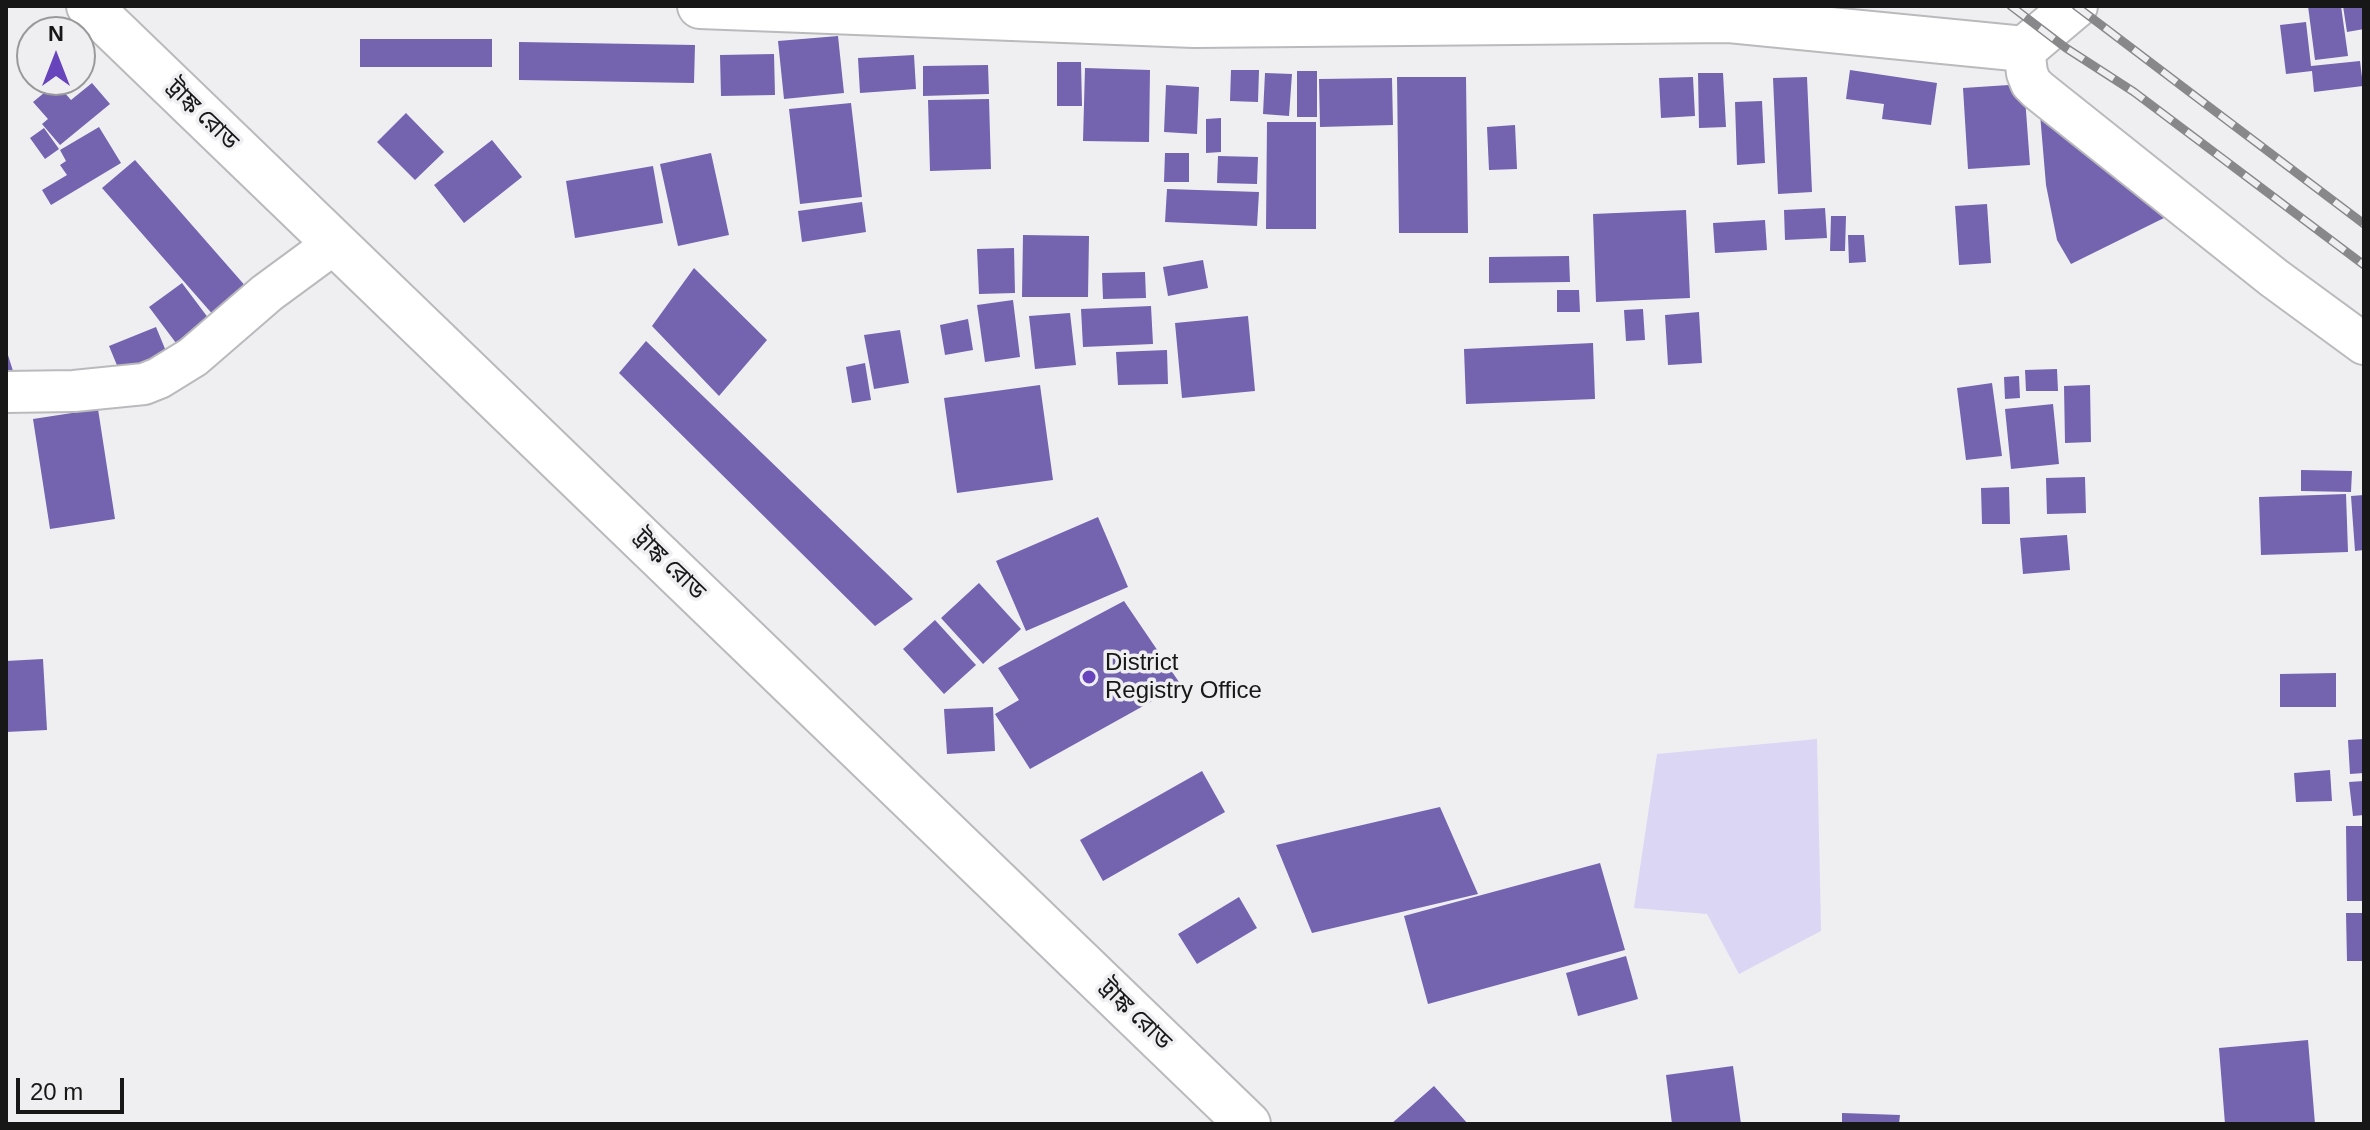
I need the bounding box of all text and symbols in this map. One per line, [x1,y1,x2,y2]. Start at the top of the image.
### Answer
north arrow [16,16,96,96]
text: N [48,21,64,46]
street label: ট্রাঙ্ক রোড [160,74,244,156]
street label: ট্রাঙ্ক রোড [627,524,711,606]
place label: District Registry Office [1105,649,1262,705]
marker: District Registry Office [1080,668,1098,686]
street label: ট্রাঙ্ক রোড [1093,974,1177,1056]
scale bar [20,1062,128,1112]
text: 20 m [30,1078,83,1105]

